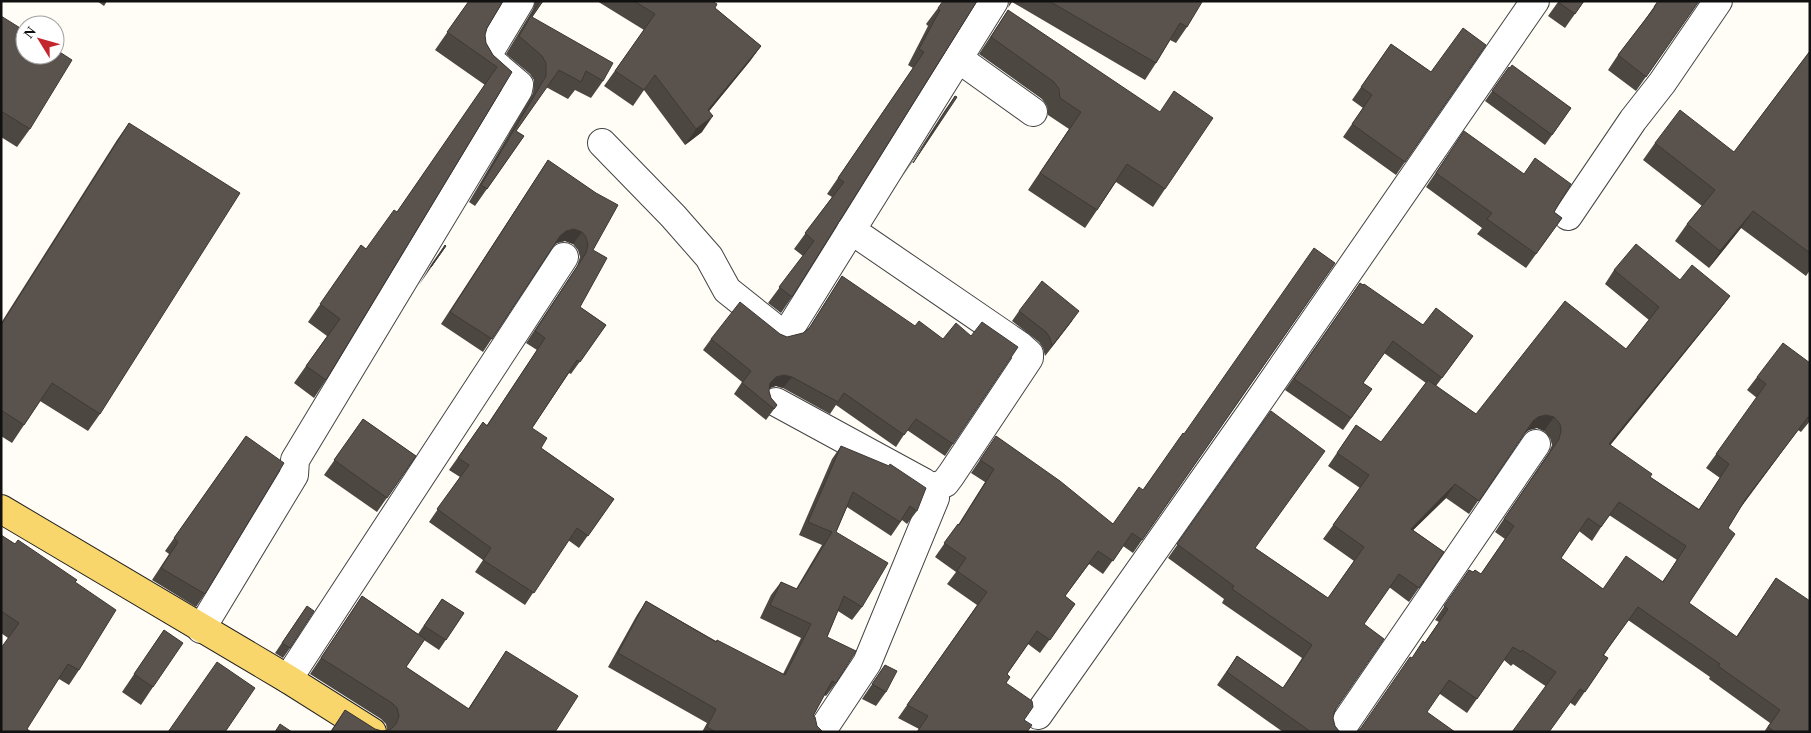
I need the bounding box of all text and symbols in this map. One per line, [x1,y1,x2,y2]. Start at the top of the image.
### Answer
north arrow [15,15,65,65]
text: N [21,24,39,41]

